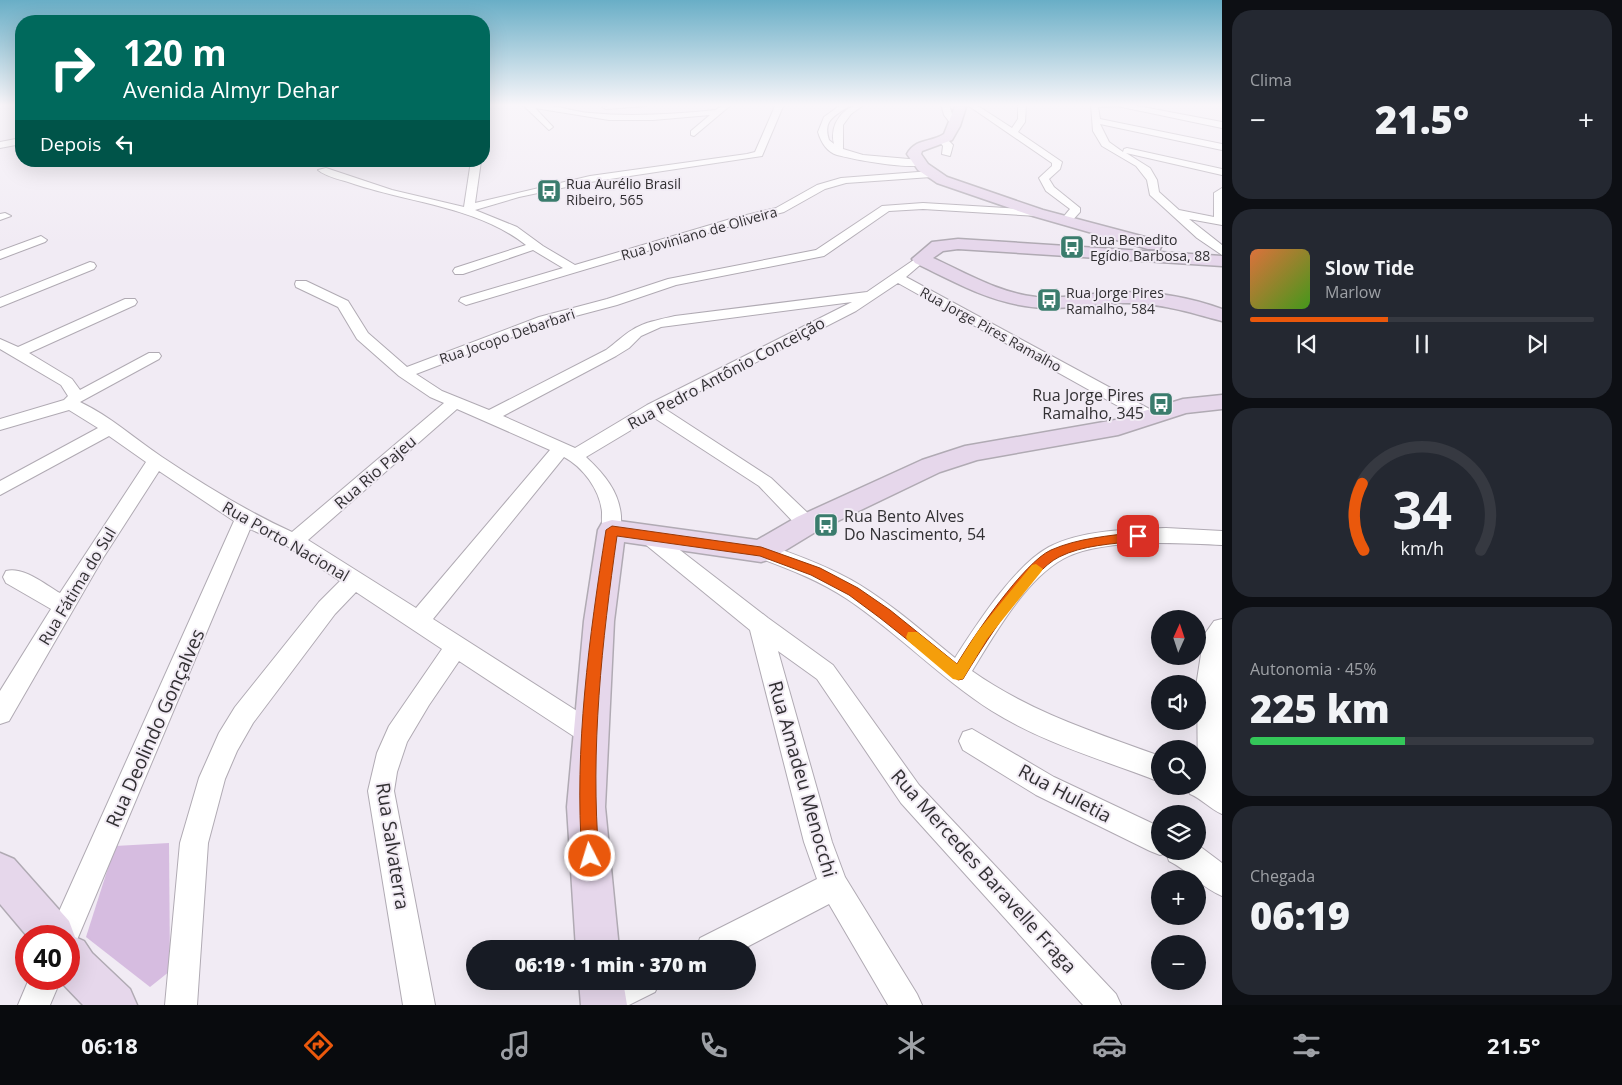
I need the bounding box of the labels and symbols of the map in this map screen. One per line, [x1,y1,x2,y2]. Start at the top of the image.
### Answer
place label: Rua Aurélio Brasil Ribeiro, 565 [566,174,681,209]
bus stop icon: Rua Aurélio Brasil Ribeiro, 565 [536,178,562,204]
street label: Rua Joviniano de Oliveira [619,202,779,264]
place label: Rua Benedito Egídio Barbosa, 88 [1090,230,1210,265]
bus stop icon: Rua Benedito Egídio Barbosa, 88 [1059,234,1085,260]
street label: Rua Jorge Pires Ramalho [917,282,1065,376]
place label: Rua Jorge Pires Ramalho, 584 [1066,283,1164,318]
bus stop icon: Rua Jorge Pires Ramalho, 584 [1036,287,1062,313]
street label: Rua Jocopo Debarbari [437,304,577,368]
street label: Rua Pedro Antônio Conceição [623,311,829,435]
place label: Rua Jorge Pires Ramalho, 345 [1032,384,1144,424]
bus stop icon: Rua Jorge Pires Ramalho, 345 [1148,391,1174,417]
street label: Rua Rio Pajeu [329,430,421,514]
street label: Rua Porto Nacional [219,496,353,586]
place label: Rua Bento Alves Do Nascimento, 54 [844,505,985,545]
bus stop icon: Rua Bento Alves Do Nascimento, 54 [813,512,839,538]
pin [1117,515,1159,557]
street label: Rua Fátima do Sul [33,523,121,649]
north arrow [1151,610,1206,665]
street label: Rua Deolindo Gonçalves [99,625,211,831]
street label: Rua Amadeu Menocchi [762,678,844,880]
street label: Rua Huletia [1014,758,1116,828]
street label: Rua Mercedes Baravelle Fraga [885,763,1083,979]
street label: Rua Salvaterra [370,781,416,911]
position arrow [563,829,615,881]
speed limit sign: 40 [15,925,80,990]

